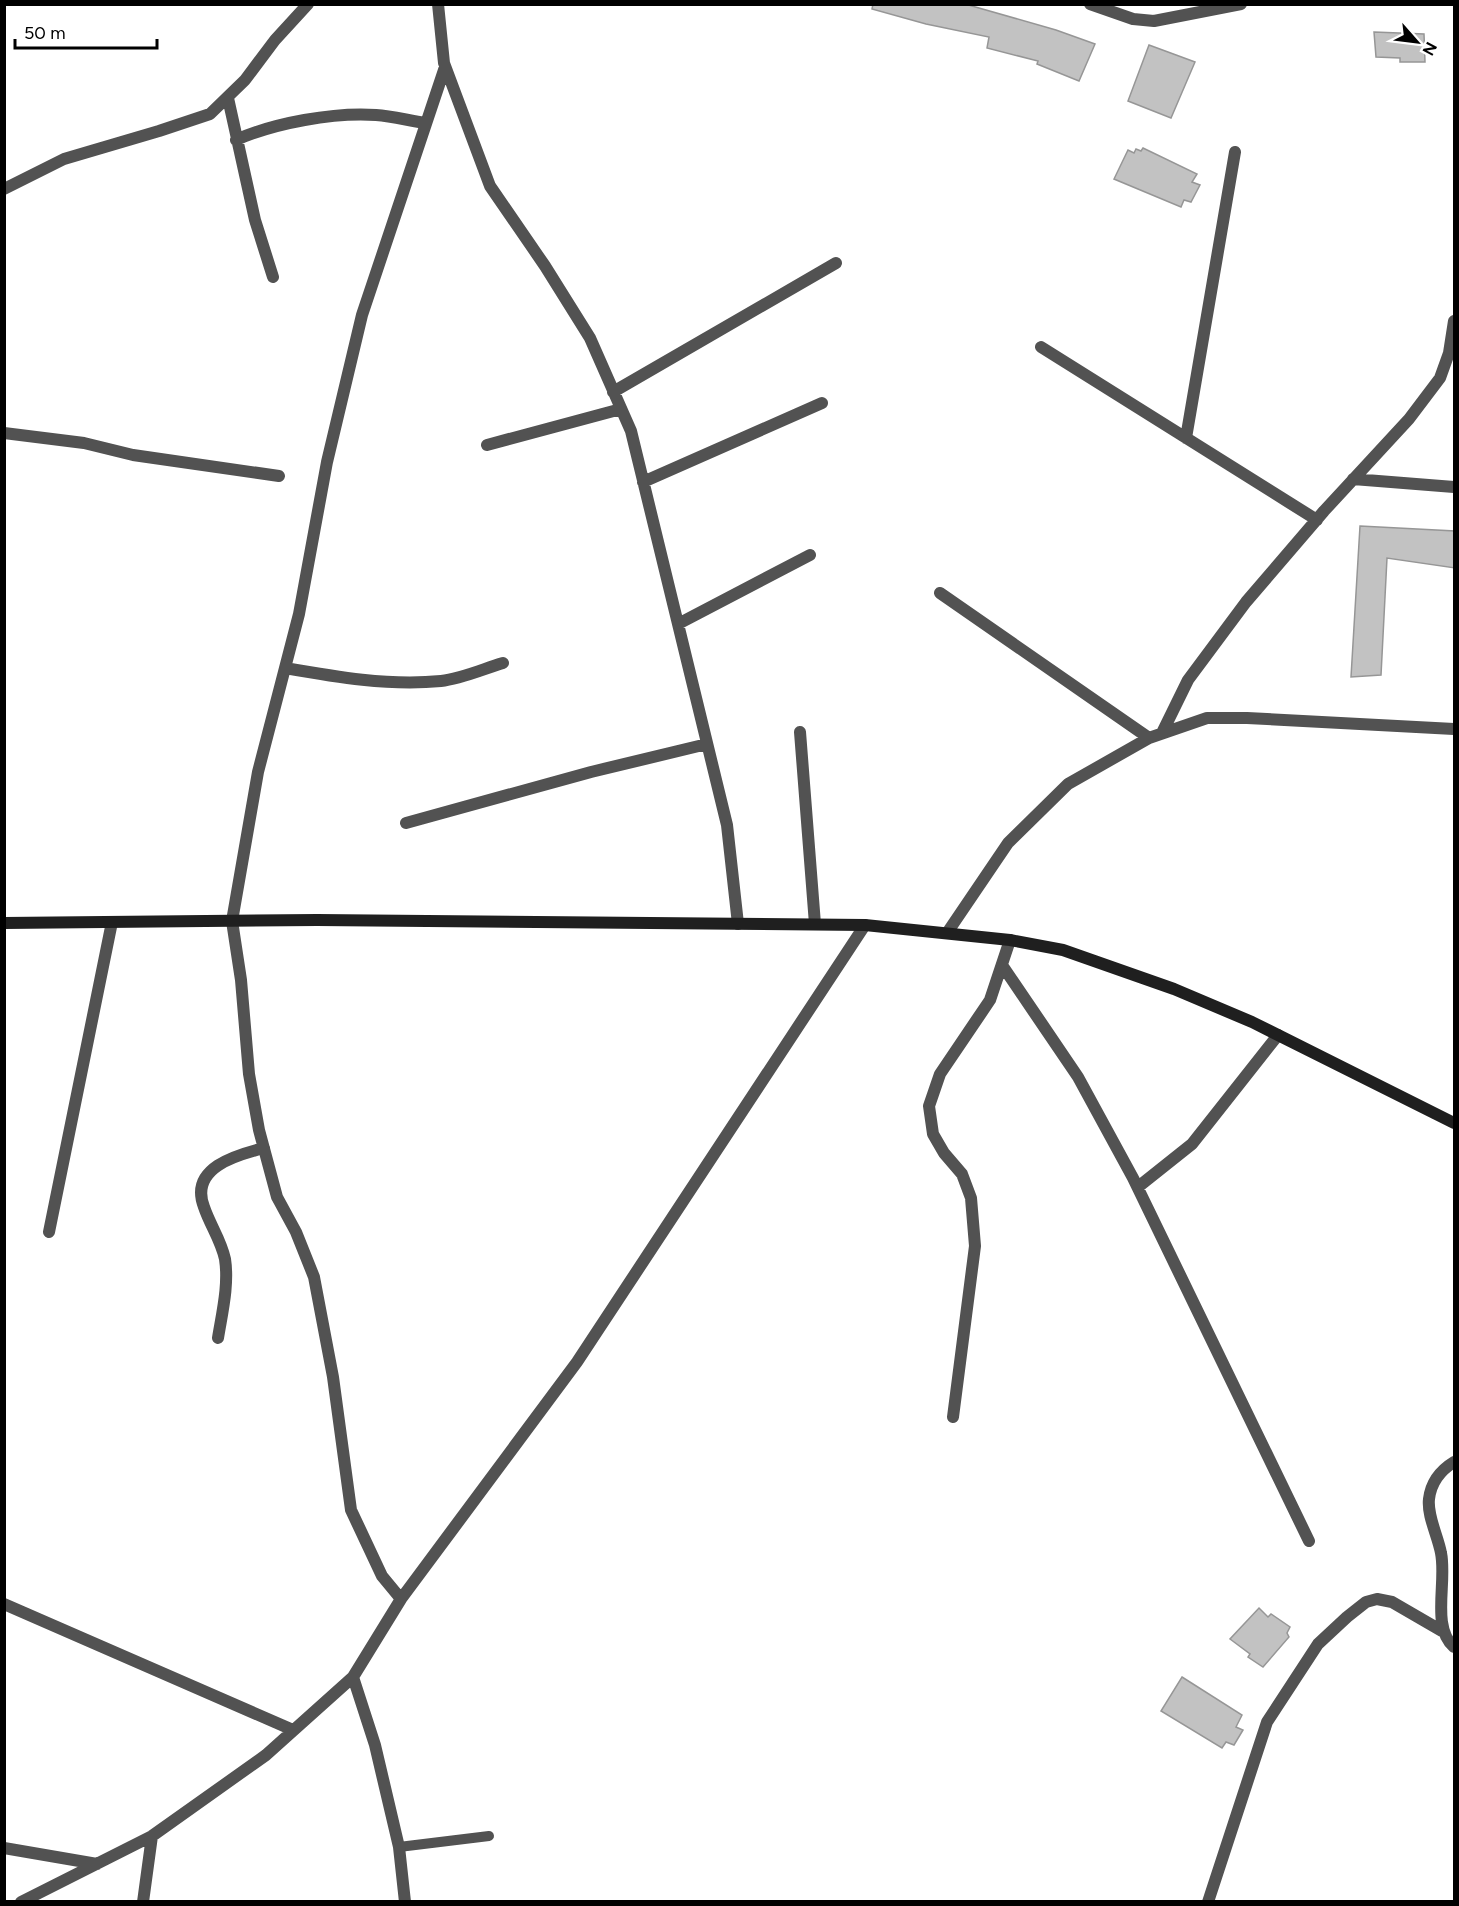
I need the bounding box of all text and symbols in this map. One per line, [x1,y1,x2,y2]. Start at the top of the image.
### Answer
scale bar [15,12,158,50]
north arrow [1387,12,1447,72]
text: 50 m [24,22,66,44]
text: N [1419,39,1441,59]

